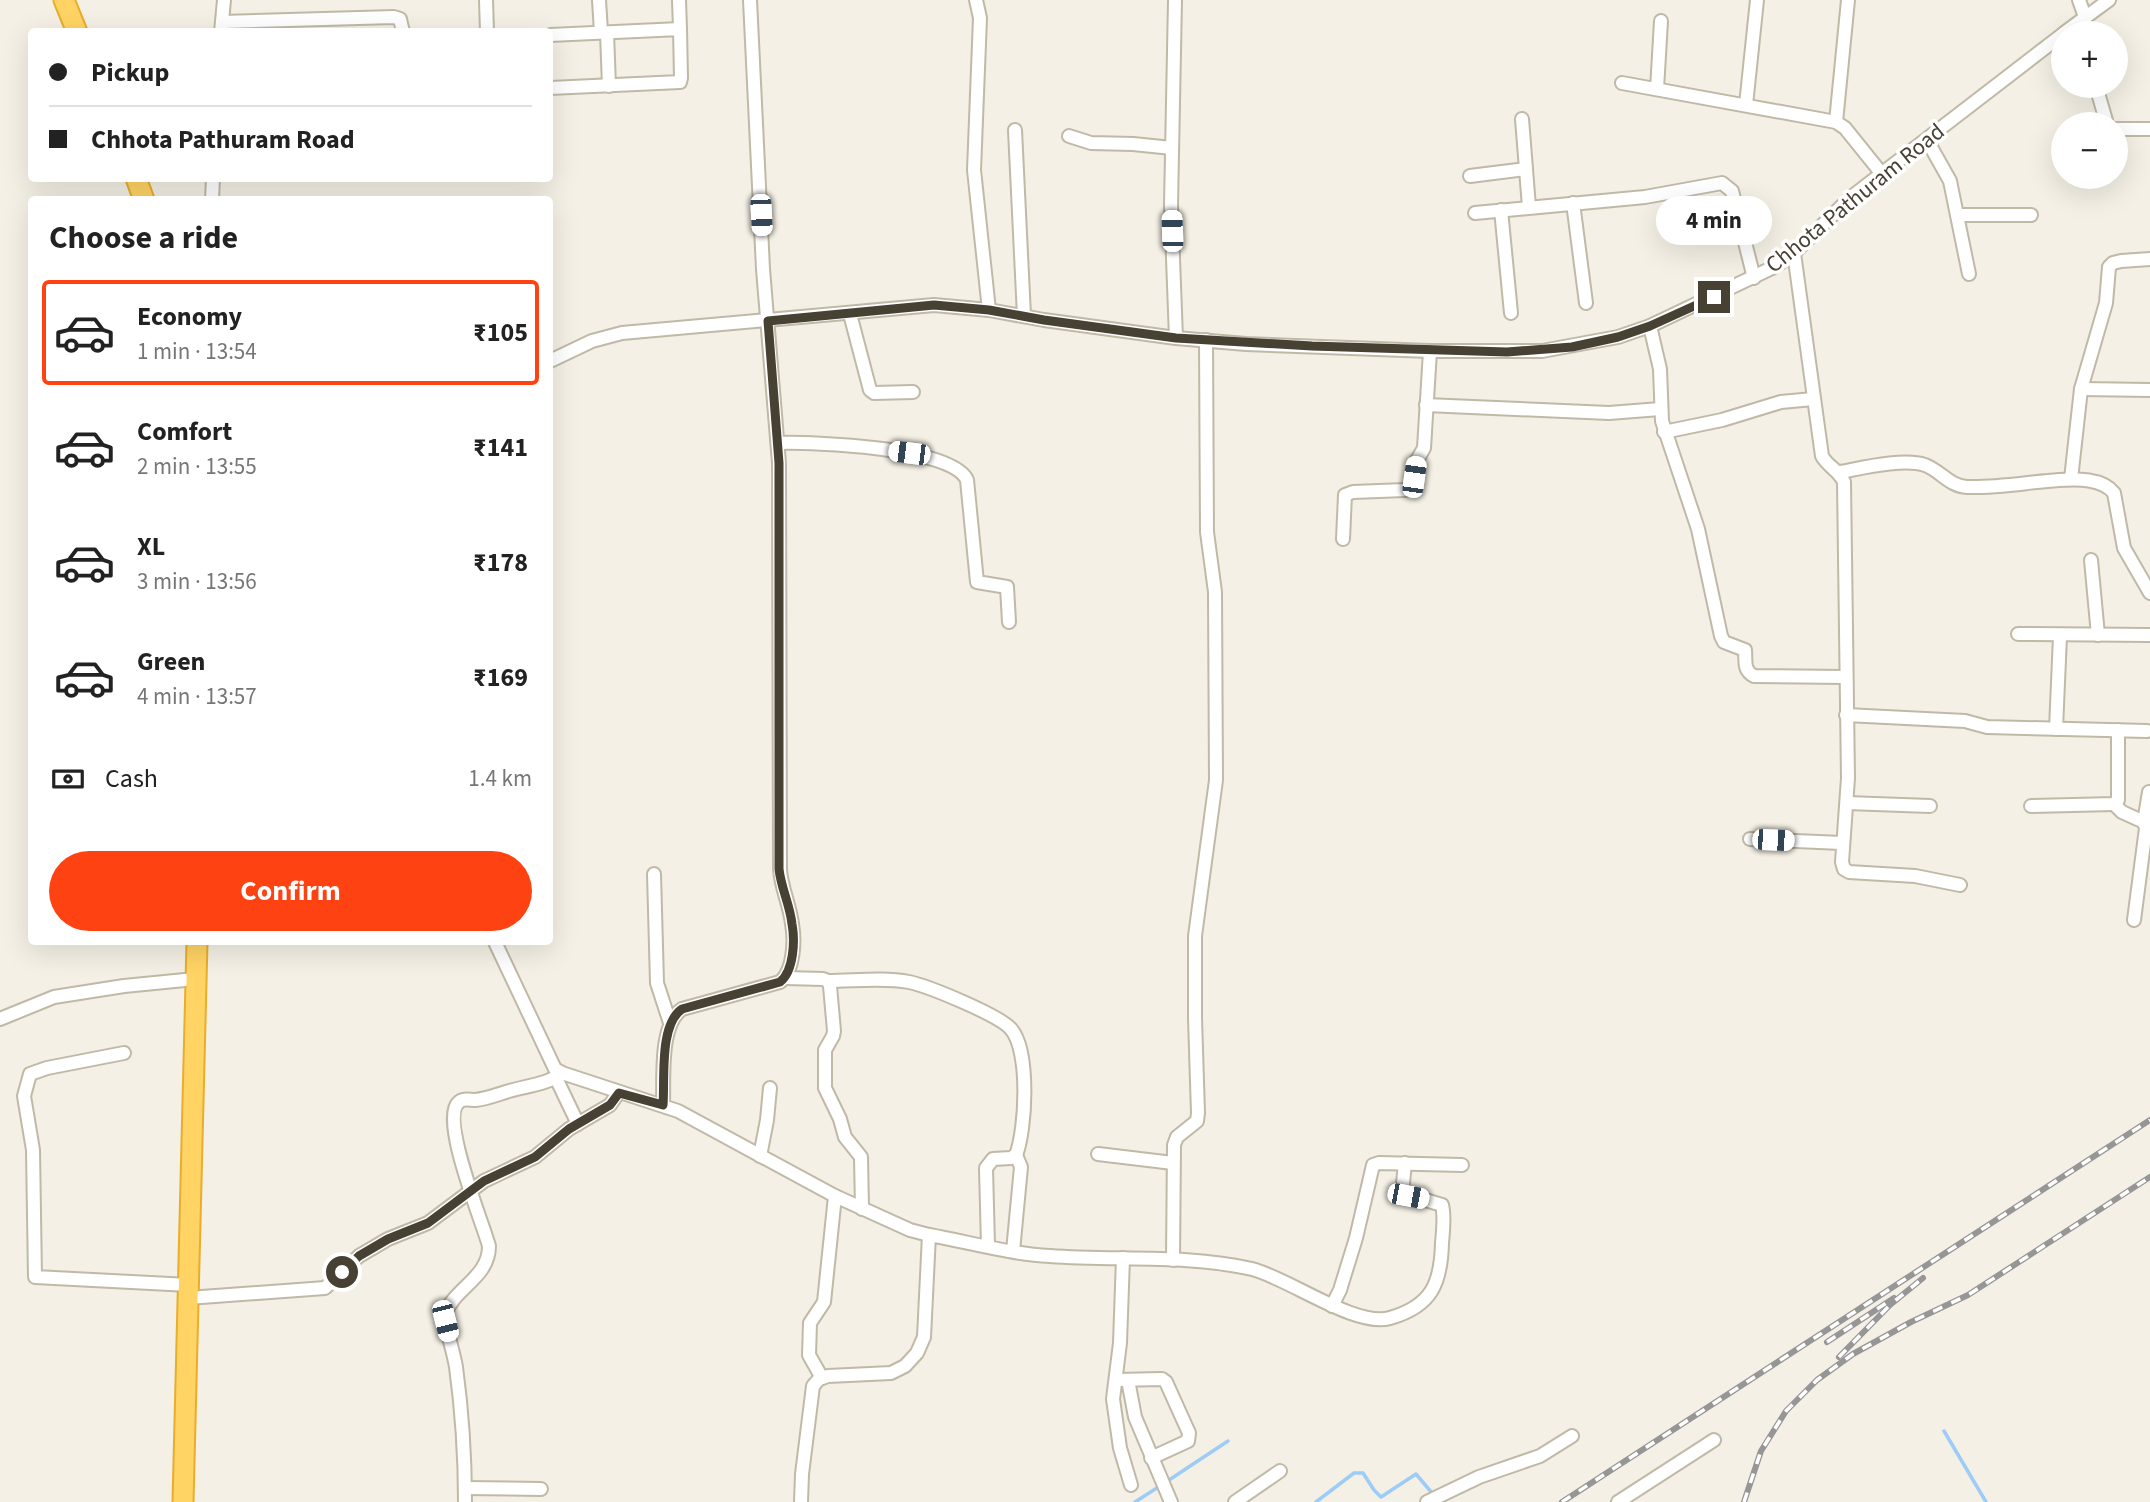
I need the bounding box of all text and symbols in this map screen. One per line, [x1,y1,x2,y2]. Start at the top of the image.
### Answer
map controls [2051,21,2128,189]
button: + [2051,21,2128,98]
text: Pickup [91,54,169,91]
button: − [2051,112,2128,189]
street label: Chhota Pathuram Road [1758,115,1952,281]
text: Chhota Pathuram Road [91,121,355,158]
car [750,193,773,237]
callout: 4 min [1656,196,1772,244]
text: 4 min [1686,204,1742,237]
car [1161,210,1184,252]
text: Choose a ride [49,215,238,261]
route end [1698,281,1730,313]
text: Economy [137,298,242,335]
icon: car [53,301,116,364]
text: ₹105 [473,314,528,351]
text: 1 min · 13:54 [137,335,257,368]
text: Comfort [137,413,232,450]
icon: car [53,416,116,479]
text: ₹141 [473,429,528,466]
car [887,440,932,466]
text: 2 min · 13:55 [137,450,257,483]
car [1401,455,1428,499]
text: XL [137,528,165,565]
icon: car [53,531,116,594]
text: ₹178 [473,544,528,581]
text: 3 min · 13:56 [137,565,257,598]
text: Green [137,643,205,680]
icon: car [53,646,116,709]
text: ₹169 [473,659,528,696]
text: 4 min · 13:57 [137,680,257,713]
icon: cash [49,760,87,798]
text: Cash [105,760,158,797]
text: 1.4 km [468,762,532,795]
car [1752,829,1795,851]
button: Confirm [49,851,532,931]
car [1386,1182,1431,1210]
route start [326,1256,358,1288]
car [430,1298,461,1344]

